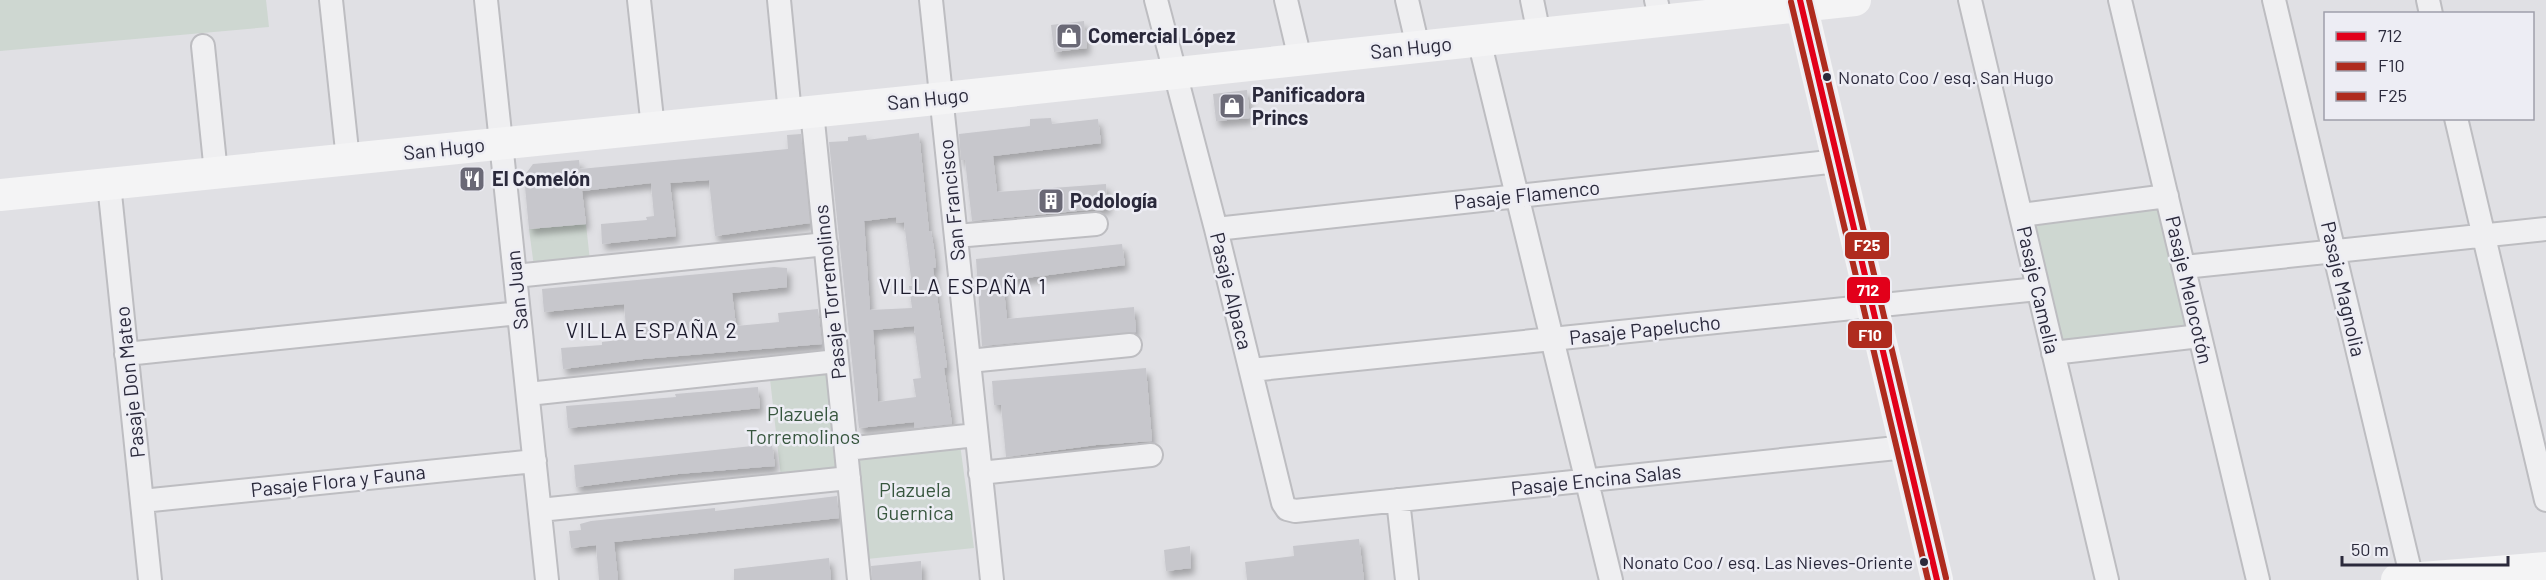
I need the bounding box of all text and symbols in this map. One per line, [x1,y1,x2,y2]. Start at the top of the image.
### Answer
legend [2324,12,2534,120]
shop icon: Comercial López [1054,21,1084,51]
place label: Comercial López [1088,23,1235,47]
text: 712 [2378,24,2403,46]
street label: San Hugo [1369,31,1453,63]
text: F10 [2378,54,2405,76]
place label: Nonato Coo / esq. San Hugo [1838,66,2054,88]
marker: Nonato Coo / esq. San Hugo [1821,71,1833,83]
street label: San Hugo [886,82,970,114]
place label: Panificadora Princs [1252,82,1365,129]
text: F25 [2378,84,2407,106]
shop icon: Panificadora Princs [1217,91,1247,121]
street label: San Hugo [402,132,486,164]
street label: San Francisco [933,138,969,262]
restaurant icon: El Comelón [457,164,487,194]
place label: El Comelón [492,166,590,190]
street label: Pasaje Flamenco [1453,174,1601,214]
building icon: Podología [1036,186,1066,216]
place label: Podología [1070,188,1157,212]
street label: Pasaje Torremolinos [808,204,850,381]
street label: Pasaje Melocotón [2161,213,2219,366]
street label: Pasaje Magnolia [2317,219,2371,359]
street label: Pasaje Camelia [2013,223,2065,356]
street label: Pasaje Alpaca [1206,230,1258,352]
line badge: F25 [1844,231,1890,260]
text: F25 [1854,235,1881,254]
street label: San Juan [500,249,532,331]
district label: VILLA ESPAÑA 1 [879,273,1047,298]
line badge: 712 [1846,276,1891,304]
text: 712 [1857,280,1879,299]
street label: Pasaje Don Mateo [109,305,149,459]
street label: Pasaje Papelucho [1568,309,1722,349]
district label: VILLA ESPAÑA 2 [566,317,738,342]
line badge: F10 [1847,320,1893,349]
text: F10 [1858,325,1882,344]
park label: Plazuela Torremolinos [746,401,860,448]
street label: Pasaje Encina Salas [1510,458,1682,500]
street label: Pasaje Flora y Fauna [249,459,426,501]
park label: Plazuela Guernica [876,477,954,524]
scale bar [2342,529,2508,567]
text: 50 m [2351,538,2389,560]
place label: Nonato Coo / esq. Las Nieves-Oriente [1622,551,1913,573]
marker: Nonato Coo / esq. Las Nieves-Oriente [1918,556,1930,568]

